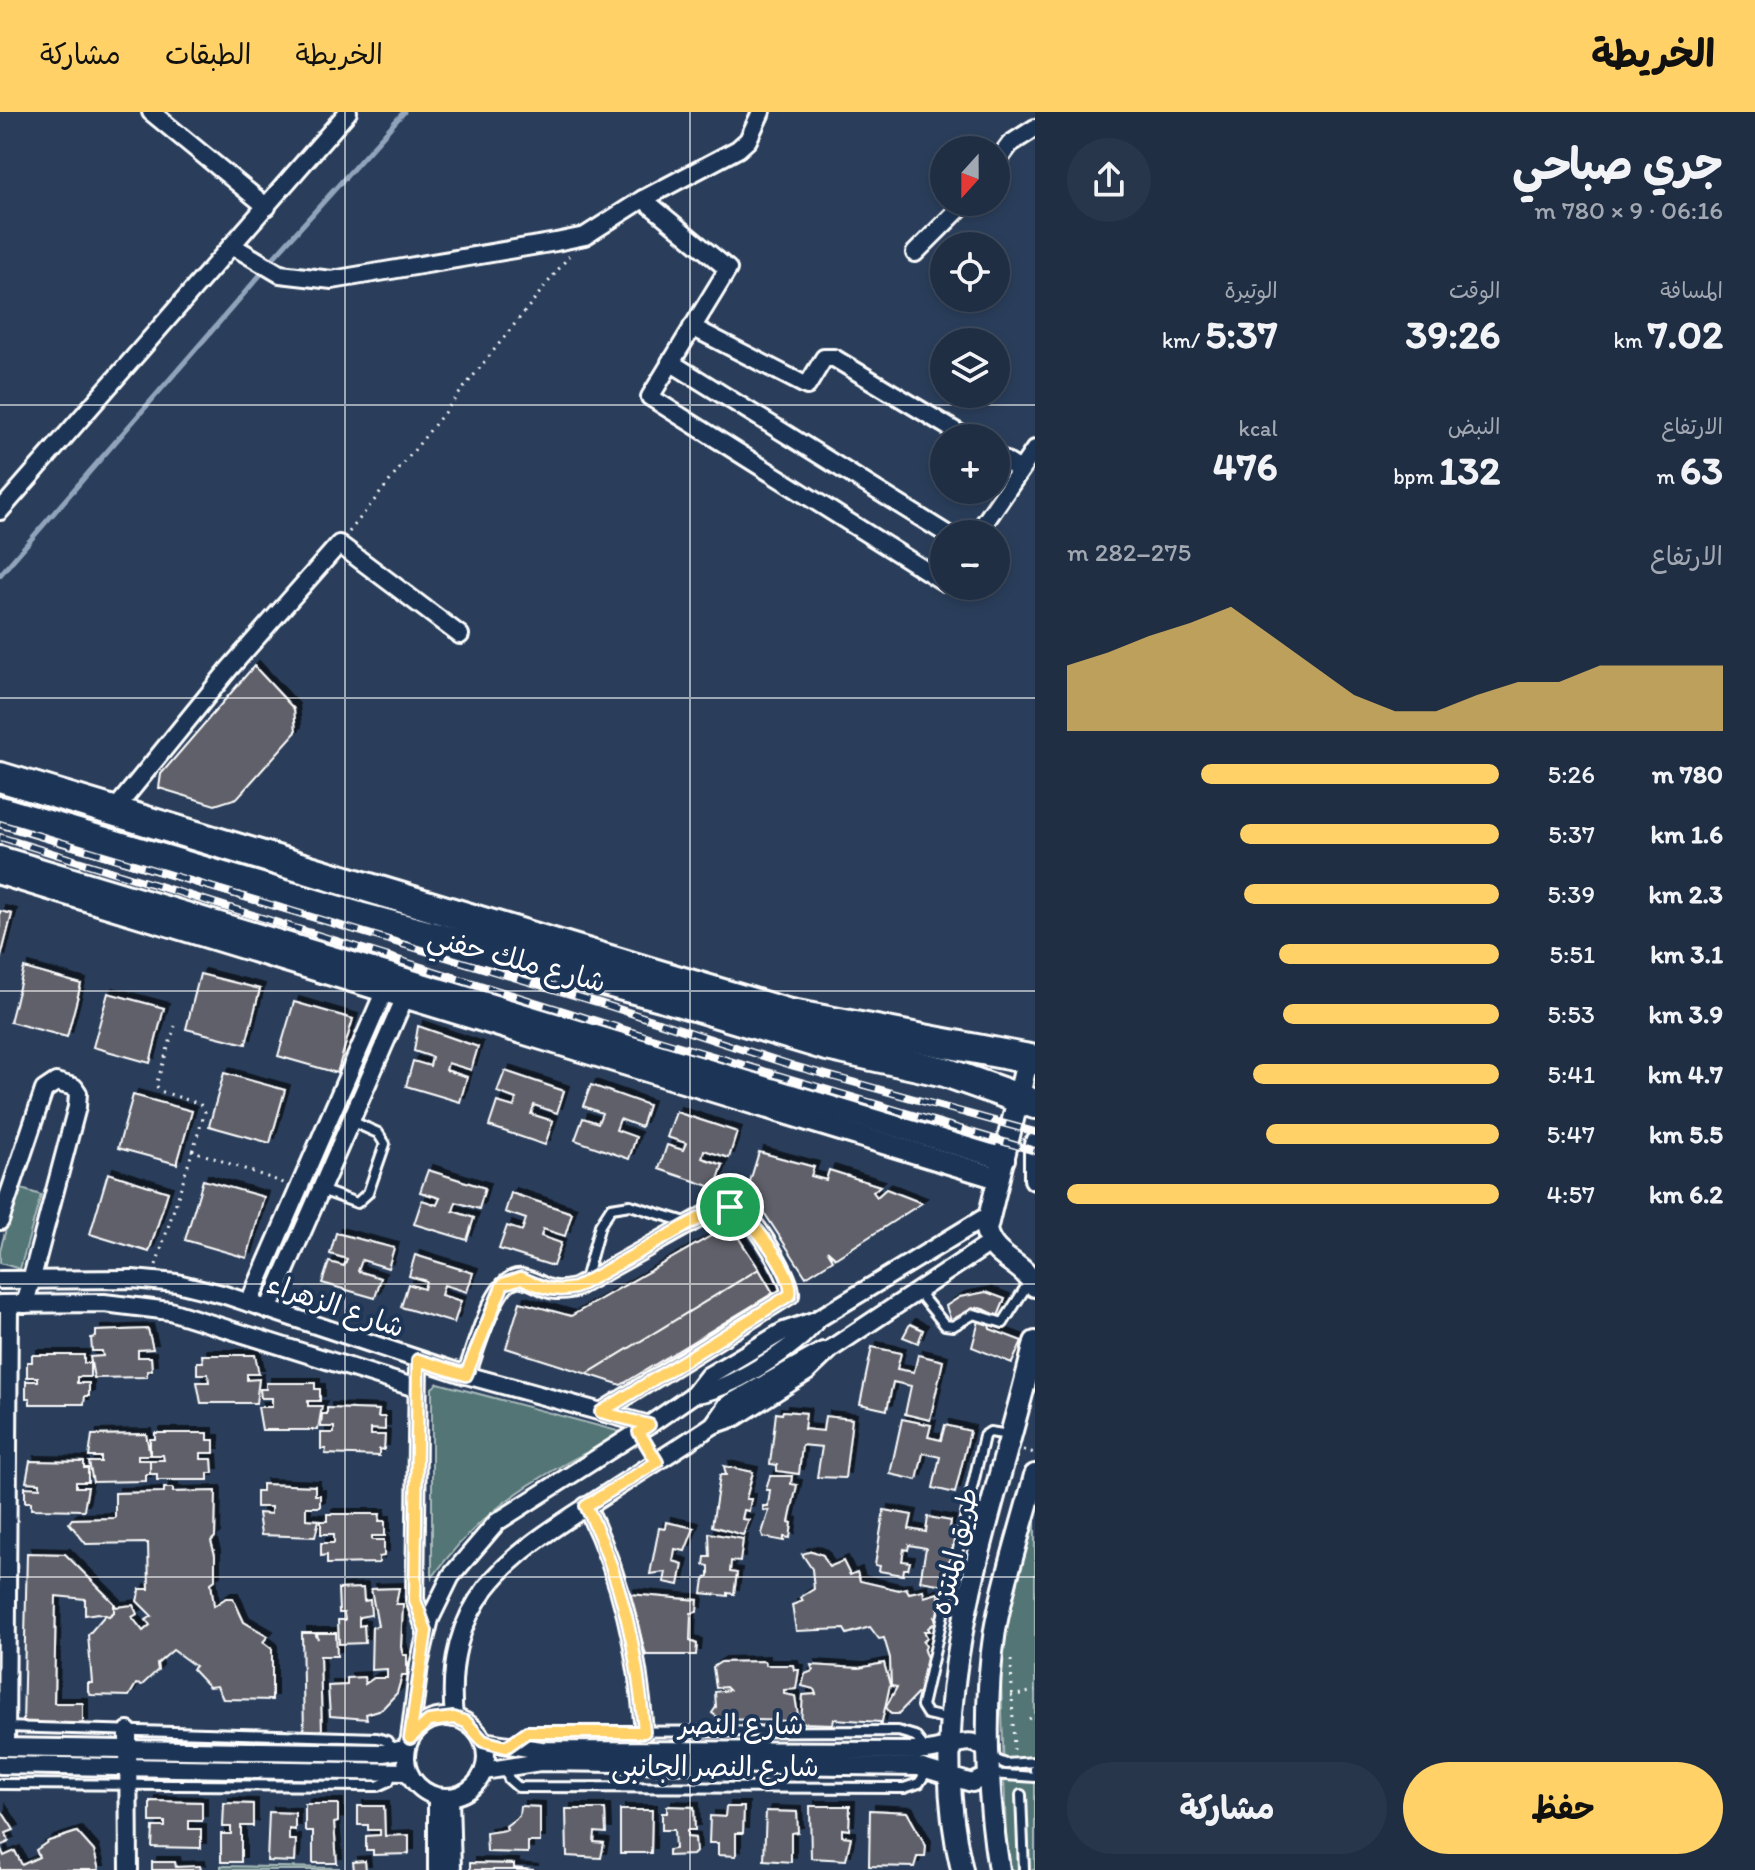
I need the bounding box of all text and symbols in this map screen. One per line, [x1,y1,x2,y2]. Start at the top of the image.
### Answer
text: الخريطة [1591,31,1715,77]
text: مشاركة [40,37,121,71]
text: الطبقات [165,37,251,71]
text: الخريطة [295,37,383,71]
north arrow [930,136,1010,216]
map controls [930,136,1010,600]
text: جري صباحي [1512,137,1723,190]
button: share [1067,138,1151,222]
text: 06:16 · 9 × 780 m [1534,194,1723,226]
button: locate [930,232,1010,312]
text: الوتيرة [1225,277,1278,304]
text: الوقت [1449,277,1500,304]
text: المسافة [1660,277,1723,304]
text: 5:37 [1205,310,1278,358]
text: 39:26 [1406,310,1500,358]
text: 7.02 [1648,310,1723,358]
text: /km [1162,327,1205,354]
text: km [1614,327,1648,354]
button: layers [930,328,1010,408]
text: النبض [1448,413,1500,440]
text: الارتفاع [1661,413,1723,440]
text: kcal [1239,415,1278,442]
button: + [930,424,1010,504]
text: 476 [1213,442,1278,490]
text: 132 [1439,446,1500,494]
text: 63 [1680,446,1723,494]
text: bpm [1393,463,1439,490]
text: m [1657,463,1680,490]
button: − [930,520,1010,600]
text: 275–282 m [1067,536,1191,568]
text: الارتفاع [1650,540,1723,572]
text: 5:26 [1548,758,1595,790]
text: 780 m [1652,758,1723,790]
text: 5:37 [1548,818,1595,850]
text: 1.6 km [1651,818,1723,850]
text: 5:39 [1547,878,1595,910]
text: 2.3 km [1649,878,1723,910]
street label: شارع ملك حفني [422,919,610,1007]
text: 5:51 [1549,938,1595,970]
text: 3.1 km [1650,938,1723,970]
text: 5:53 [1547,998,1595,1030]
text: 3.9 km [1649,998,1723,1030]
text: 5:41 [1547,1058,1595,1090]
text: 4.7 km [1648,1058,1723,1090]
text: 5:47 [1546,1118,1595,1150]
text: 5.5 km [1649,1118,1723,1150]
pin [696,1173,764,1241]
text: 4:57 [1546,1178,1595,1210]
text: 6.2 km [1649,1178,1723,1210]
icon: arrive [708,1185,752,1229]
street label: شارع الزهراء [262,1266,409,1347]
street label: طريق المنتزه [923,1484,985,1618]
street label: شارع النصر [676,1707,804,1744]
street label: شارع النصر الجانبى [611,1749,819,1786]
button: مشاركة [1067,1762,1387,1854]
button: حفظ [1403,1762,1723,1854]

